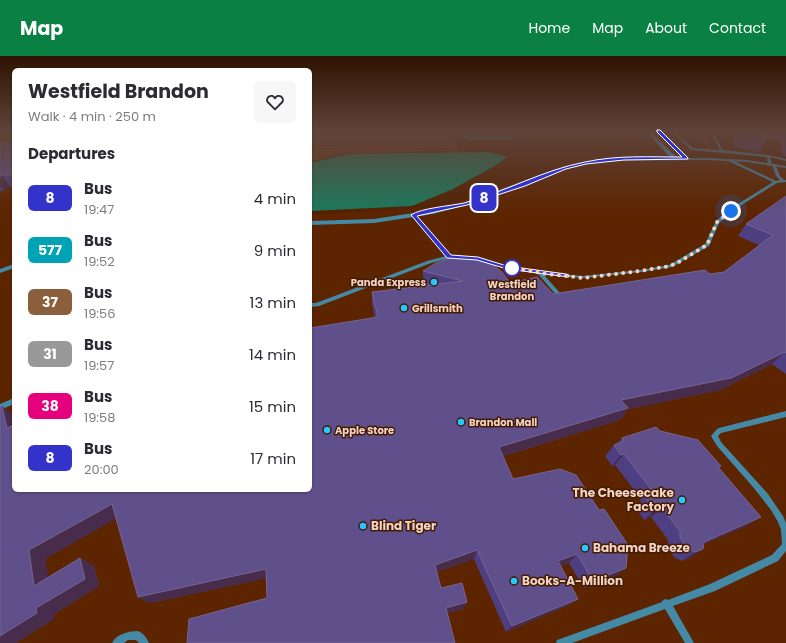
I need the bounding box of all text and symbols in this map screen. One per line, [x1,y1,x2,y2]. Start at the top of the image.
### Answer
text: Map [20,15,63,42]
text: Home [528,18,570,38]
text: Map [592,18,623,38]
text: About [645,18,687,38]
text: Contact [709,18,766,38]
text: Westfield Brandon [28,78,209,105]
button: heart [254,81,296,123]
text: Walk · 4 min · 250 m [28,107,156,126]
text: Departures [28,143,115,164]
text: Bus [84,178,112,199]
line badge: 8 [471,185,497,211]
text: 8 [45,188,55,208]
text: 4 min [254,188,296,209]
text: 8 [479,188,489,208]
text: 19:47 [84,200,114,219]
your location [721,201,741,221]
text: Bus [84,230,112,251]
text: 577 [38,240,62,260]
text: 9 min [254,240,296,261]
text: 19:52 [84,252,115,271]
marker: Westfield Brandon [503,259,521,277]
place label: Panda Express [351,275,426,290]
marker: Panda Express [429,277,439,287]
place label: Westfield Brandon [488,277,537,304]
text: Bus [84,282,112,303]
text: 37 [42,292,58,312]
text: 13 min [250,292,296,313]
place label: Grillsmith [412,301,463,316]
marker: Grillsmith [399,303,409,313]
text: 19:56 [84,304,116,323]
text: Bus [84,334,112,355]
text: 31 [43,344,57,364]
text: 14 min [249,344,296,365]
text: 19:57 [84,356,114,375]
text: Bus [84,386,112,407]
text: 38 [41,396,59,416]
text: 15 min [249,396,296,417]
text: 19:58 [84,408,116,427]
place label: Brandon Mall [469,415,537,430]
marker: Brandon Mall [456,417,466,427]
place label: Apple Store [335,423,394,438]
marker: Apple Store [322,425,332,435]
text: Bus [84,438,112,459]
text: 8 [45,448,55,468]
text: 17 min [250,448,296,469]
text: 20:00 [84,460,119,479]
place label: The Cheesecake Factory [573,484,675,515]
marker: The Cheesecake Factory [677,495,687,505]
place label: Blind Tiger [371,517,436,534]
marker: Blind Tiger [358,521,368,531]
place label: Bahama Breeze [593,539,690,556]
marker: Bahama Breeze [580,543,590,553]
place label: Books-A-Million [522,572,623,589]
marker: Books-A-Million [509,576,519,586]

